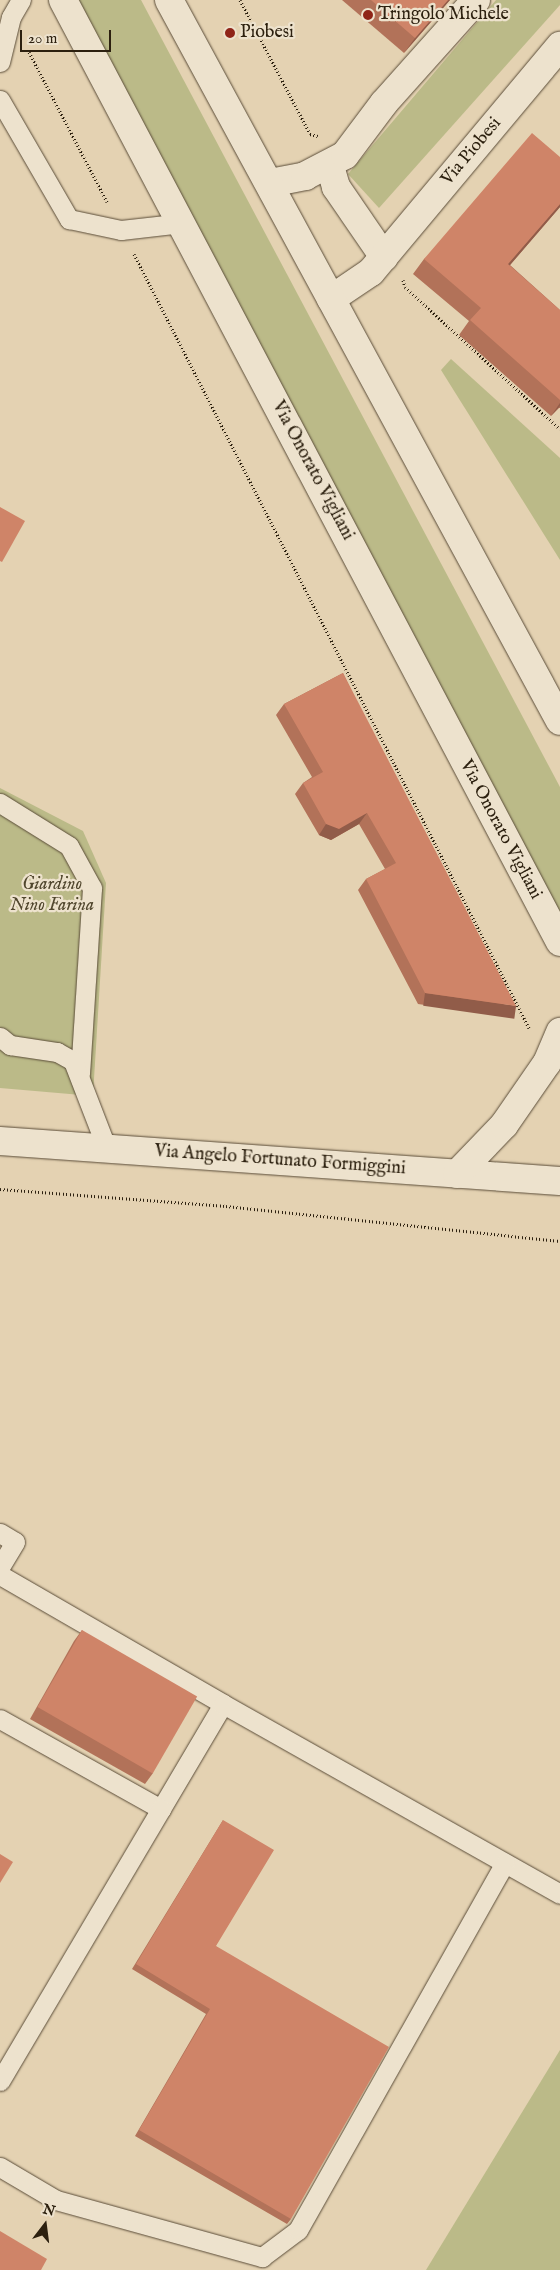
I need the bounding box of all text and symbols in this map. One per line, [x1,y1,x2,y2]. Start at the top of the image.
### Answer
place label: Tringolo Michele [378,4,509,26]
marker: Tringolo Michele [362,9,374,21]
scale bar [22,20,114,52]
place label: Piobesi [240,22,294,44]
marker: Piobesi [224,27,236,39]
text: 20 m [28,29,57,48]
street label: Via Piobesi [437,114,507,190]
street label: Via Onorato Vigliani [266,398,358,544]
street label: Via Onorato Vigliani [454,757,546,903]
park label: Giardino Nino Farina [10,875,94,918]
street label: Via Angelo Fortunato Formiggini [154,1141,406,1181]
north arrow [20,2200,70,2250]
text: N [41,2200,57,2221]

